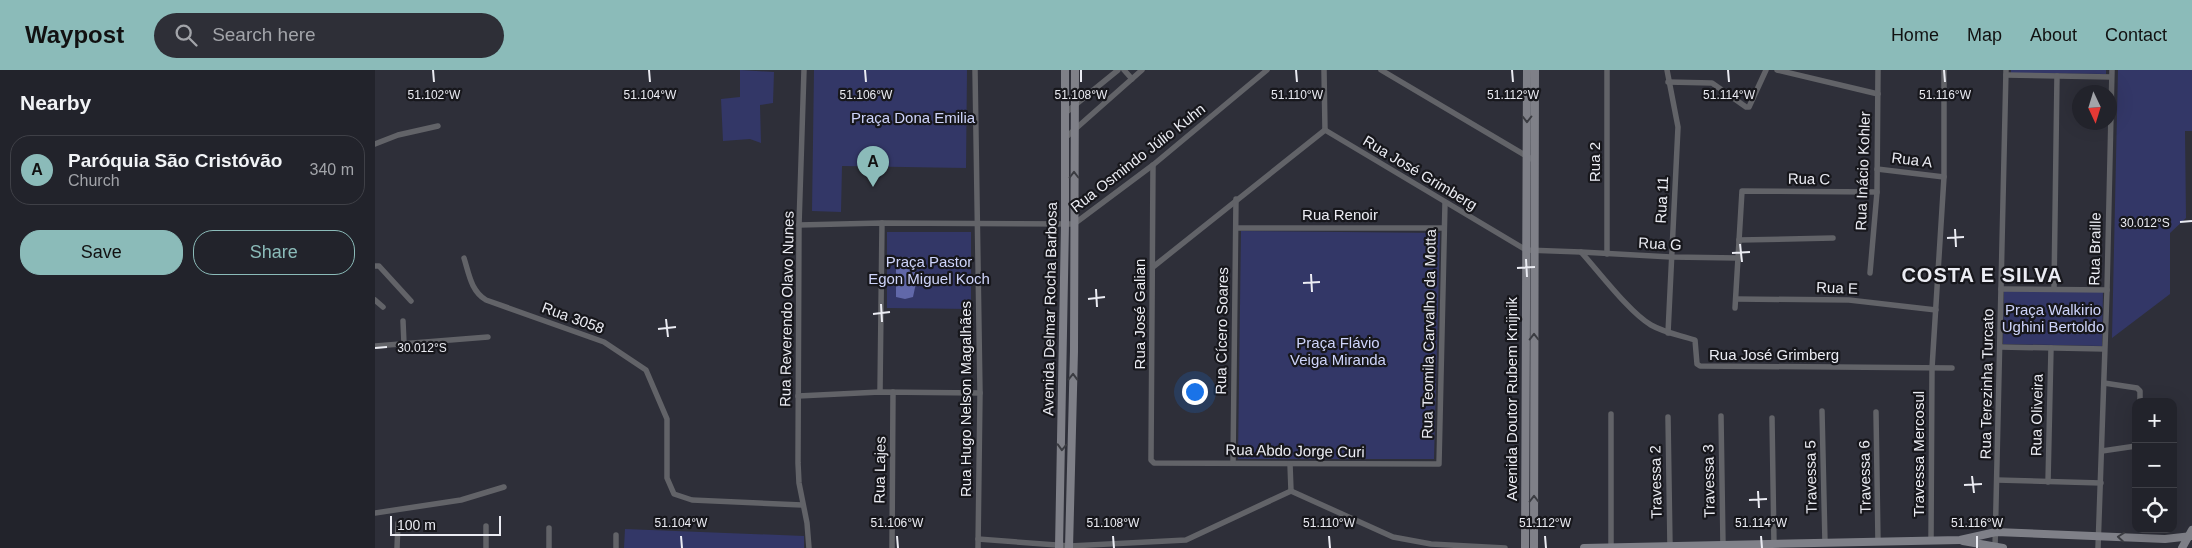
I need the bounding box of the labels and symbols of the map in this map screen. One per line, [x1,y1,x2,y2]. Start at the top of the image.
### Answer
north arrow [2072,85,2117,130]
text: 51.102°W [408,88,461,102]
text: 51.104°W [624,88,677,102]
text: 51.106°W [840,88,893,102]
text: 51.108°W [1055,88,1108,102]
text: 51.110°W [1271,88,1324,102]
text: 51.112°W [1487,88,1540,102]
text: 51.114°W [1703,88,1756,102]
text: 51.116°W [1919,88,1972,102]
street label: Rua Osmindo Júlio Kuhn [1067,100,1208,215]
park label: Praça Dona Emilia [851,109,976,126]
street label: Rua Inácio Kohler [1852,111,1873,231]
one-way arrow [1522,115,1532,123]
street label: Rua José Grimberg [1360,132,1480,213]
street label: Rua 2 [1586,142,1603,182]
pin: A [857,146,889,187]
street label: Rua A [1891,149,1933,170]
street label: Rua C [1788,170,1831,187]
one-way arrow [1069,171,1079,178]
street label: Rua 11 [1652,176,1671,224]
street label: Avenida Delmar Rocha Barbosa [1039,201,1060,416]
street label: Rua Renoir [1302,206,1378,223]
street label: Rua Reverendo Olavo Nunes [776,211,797,407]
street label: Rua Braille [2085,212,2104,286]
text: 30.012°S [2120,216,2170,230]
street label: Rua Teomila Carvalho da Motta [1418,228,1439,439]
street label: Rua G [1638,234,1682,253]
park label: Praça Pastor Egon Miguel Koch [868,253,990,287]
street label: Rua José Galian [1131,259,1148,369]
district label: COSTA E SILVA [1901,264,2063,286]
street label: Rua Cícero Soares [1212,267,1231,395]
street label: Rua E [1816,278,1858,297]
street label: Avenida Doutor Rubem Knijnik [1503,297,1520,501]
street label: Rua 3058 [540,298,607,337]
street label: Rua Hugo Nelson Magalhães [957,301,974,497]
park label: Praça Walkirio Ughini Bertoldo [2002,301,2104,335]
street label: Rua Terezinha Turcato [1977,309,1996,459]
one-way arrow [1529,333,1539,340]
park label: Praça Flávio Veiga Miranda [1290,334,1387,368]
text: 30.012°S [397,341,447,355]
street label: Rua José Grimberg [1709,346,1839,363]
one-way arrow [1068,373,1078,380]
street label: Rua Oliveira [2027,373,2046,456]
your location [1182,379,1208,405]
street label: Travessa Mercosul [1910,391,1927,517]
street label: Rua Lajes [870,436,889,504]
street label: Travessa 5 [1801,440,1820,514]
street label: Travessa 6 [1855,440,1874,514]
street label: Rua Abdo Jorge Curi [1225,441,1365,460]
one-way arrow [1056,444,1067,452]
street label: Travessa 3 [1699,444,1718,518]
street label: Travessa 2 [1646,445,1665,519]
one-way arrow [1529,495,1539,503]
scale bar [390,513,501,536]
text: 51.104°W [655,516,708,530]
text: 51.106°W [871,516,924,530]
text: 51.108°W [1087,516,1140,530]
text: 51.110°W [1303,516,1356,530]
text: 51.112°W [1519,516,1572,530]
text: 51.114°W [1735,516,1788,530]
text: 51.116°W [1951,516,2004,530]
one-way arrow [2117,532,2125,543]

